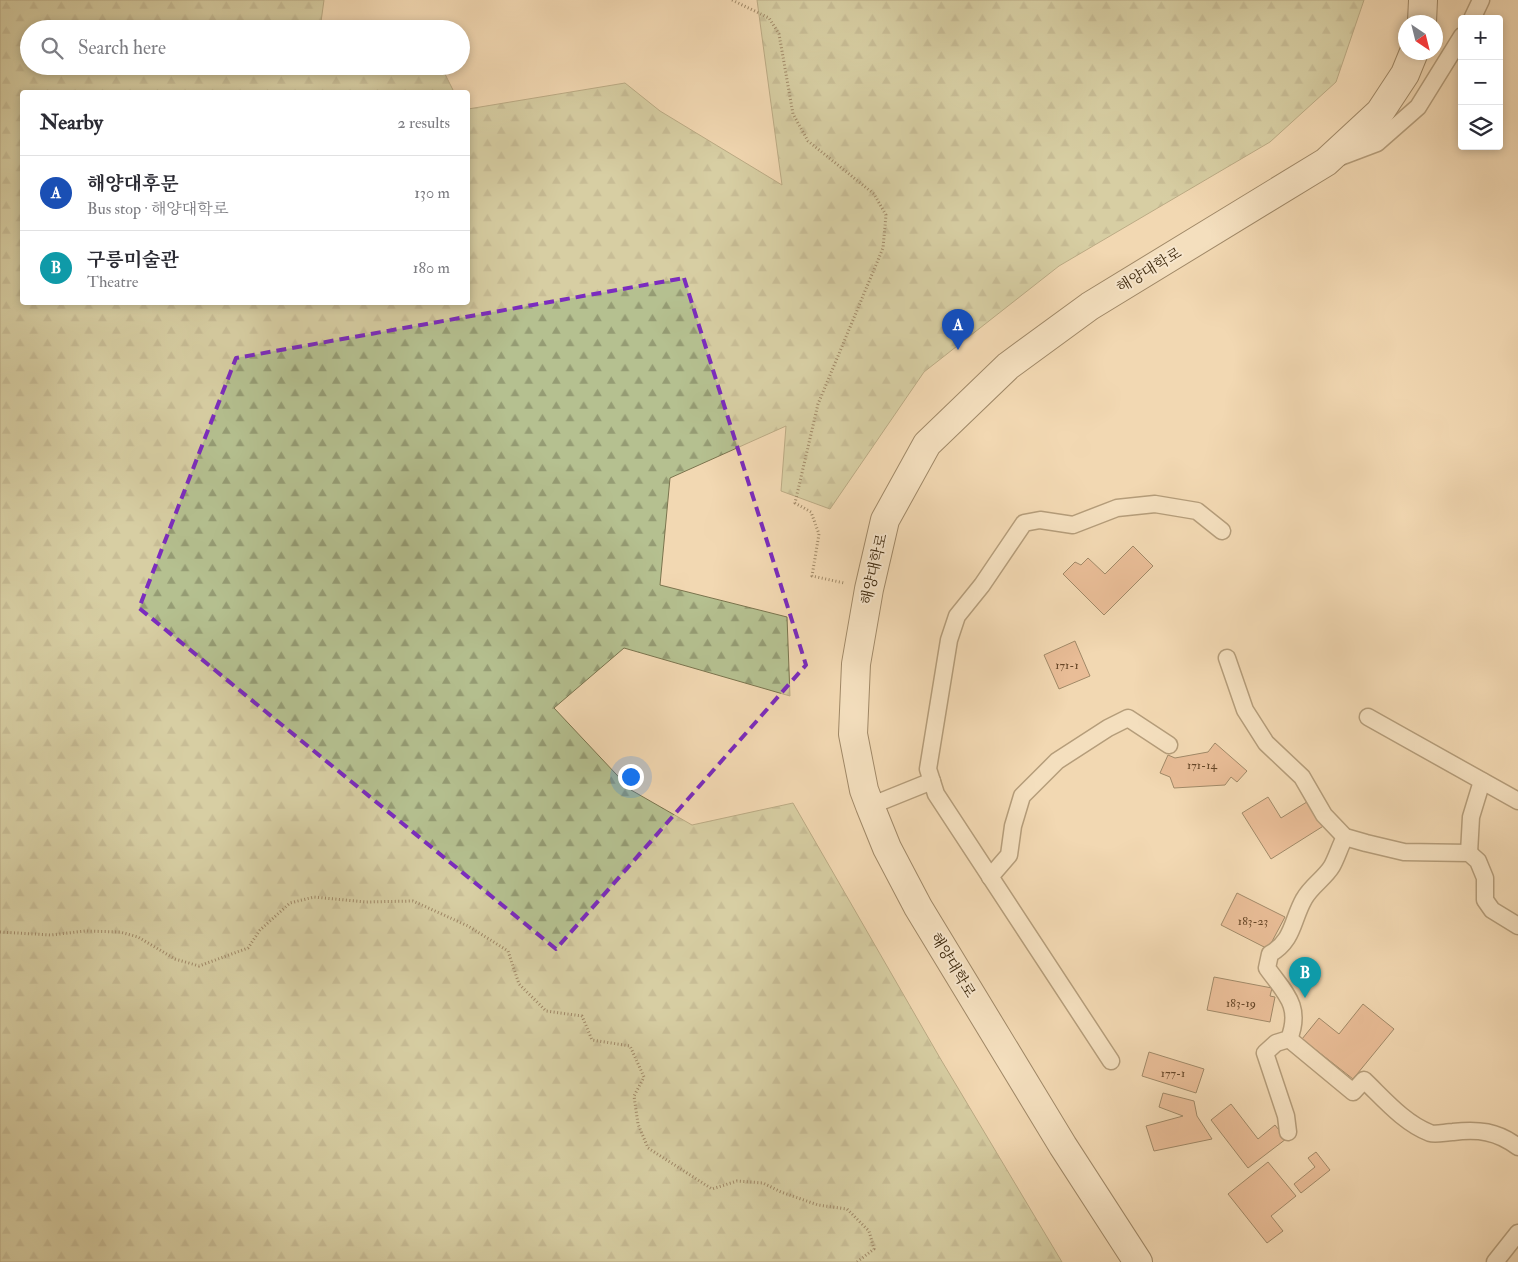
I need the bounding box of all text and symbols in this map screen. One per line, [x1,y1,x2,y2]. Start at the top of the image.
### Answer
north arrow [1398,15,1443,60]
map controls [1458,15,1503,150]
button: + [1458,15,1503,60]
search box [20,20,470,75]
icon: search [38,34,66,62]
text: Search here [78,36,166,60]
button: − [1458,60,1503,105]
button: layers [1458,105,1503,150]
text: Nearby [40,109,103,136]
text: 2 results [397,113,450,133]
text: 해양대후문 [87,172,179,196]
text: A [51,183,61,203]
text: 130 m [414,183,450,203]
text: Bus stop · 해양대학로 [87,199,228,219]
street label: 해양대학로 [1113,243,1186,297]
text: 구릉미술관 [87,248,179,272]
text: B [51,258,61,278]
text: 180 m [413,258,450,278]
text: Theatre [87,272,138,292]
pin: A [942,309,974,350]
street label: 해양대학로 [857,531,892,607]
house number: 171-1 [1055,658,1079,673]
house number: 171-14 [1187,758,1217,773]
your location [618,764,644,790]
house number: 183-23 [1238,914,1268,929]
street label: 해양대학로 [926,929,980,1002]
pin: B [1289,957,1321,998]
house number: 183-19 [1226,996,1256,1011]
house number: 177-1 [1161,1066,1185,1081]

